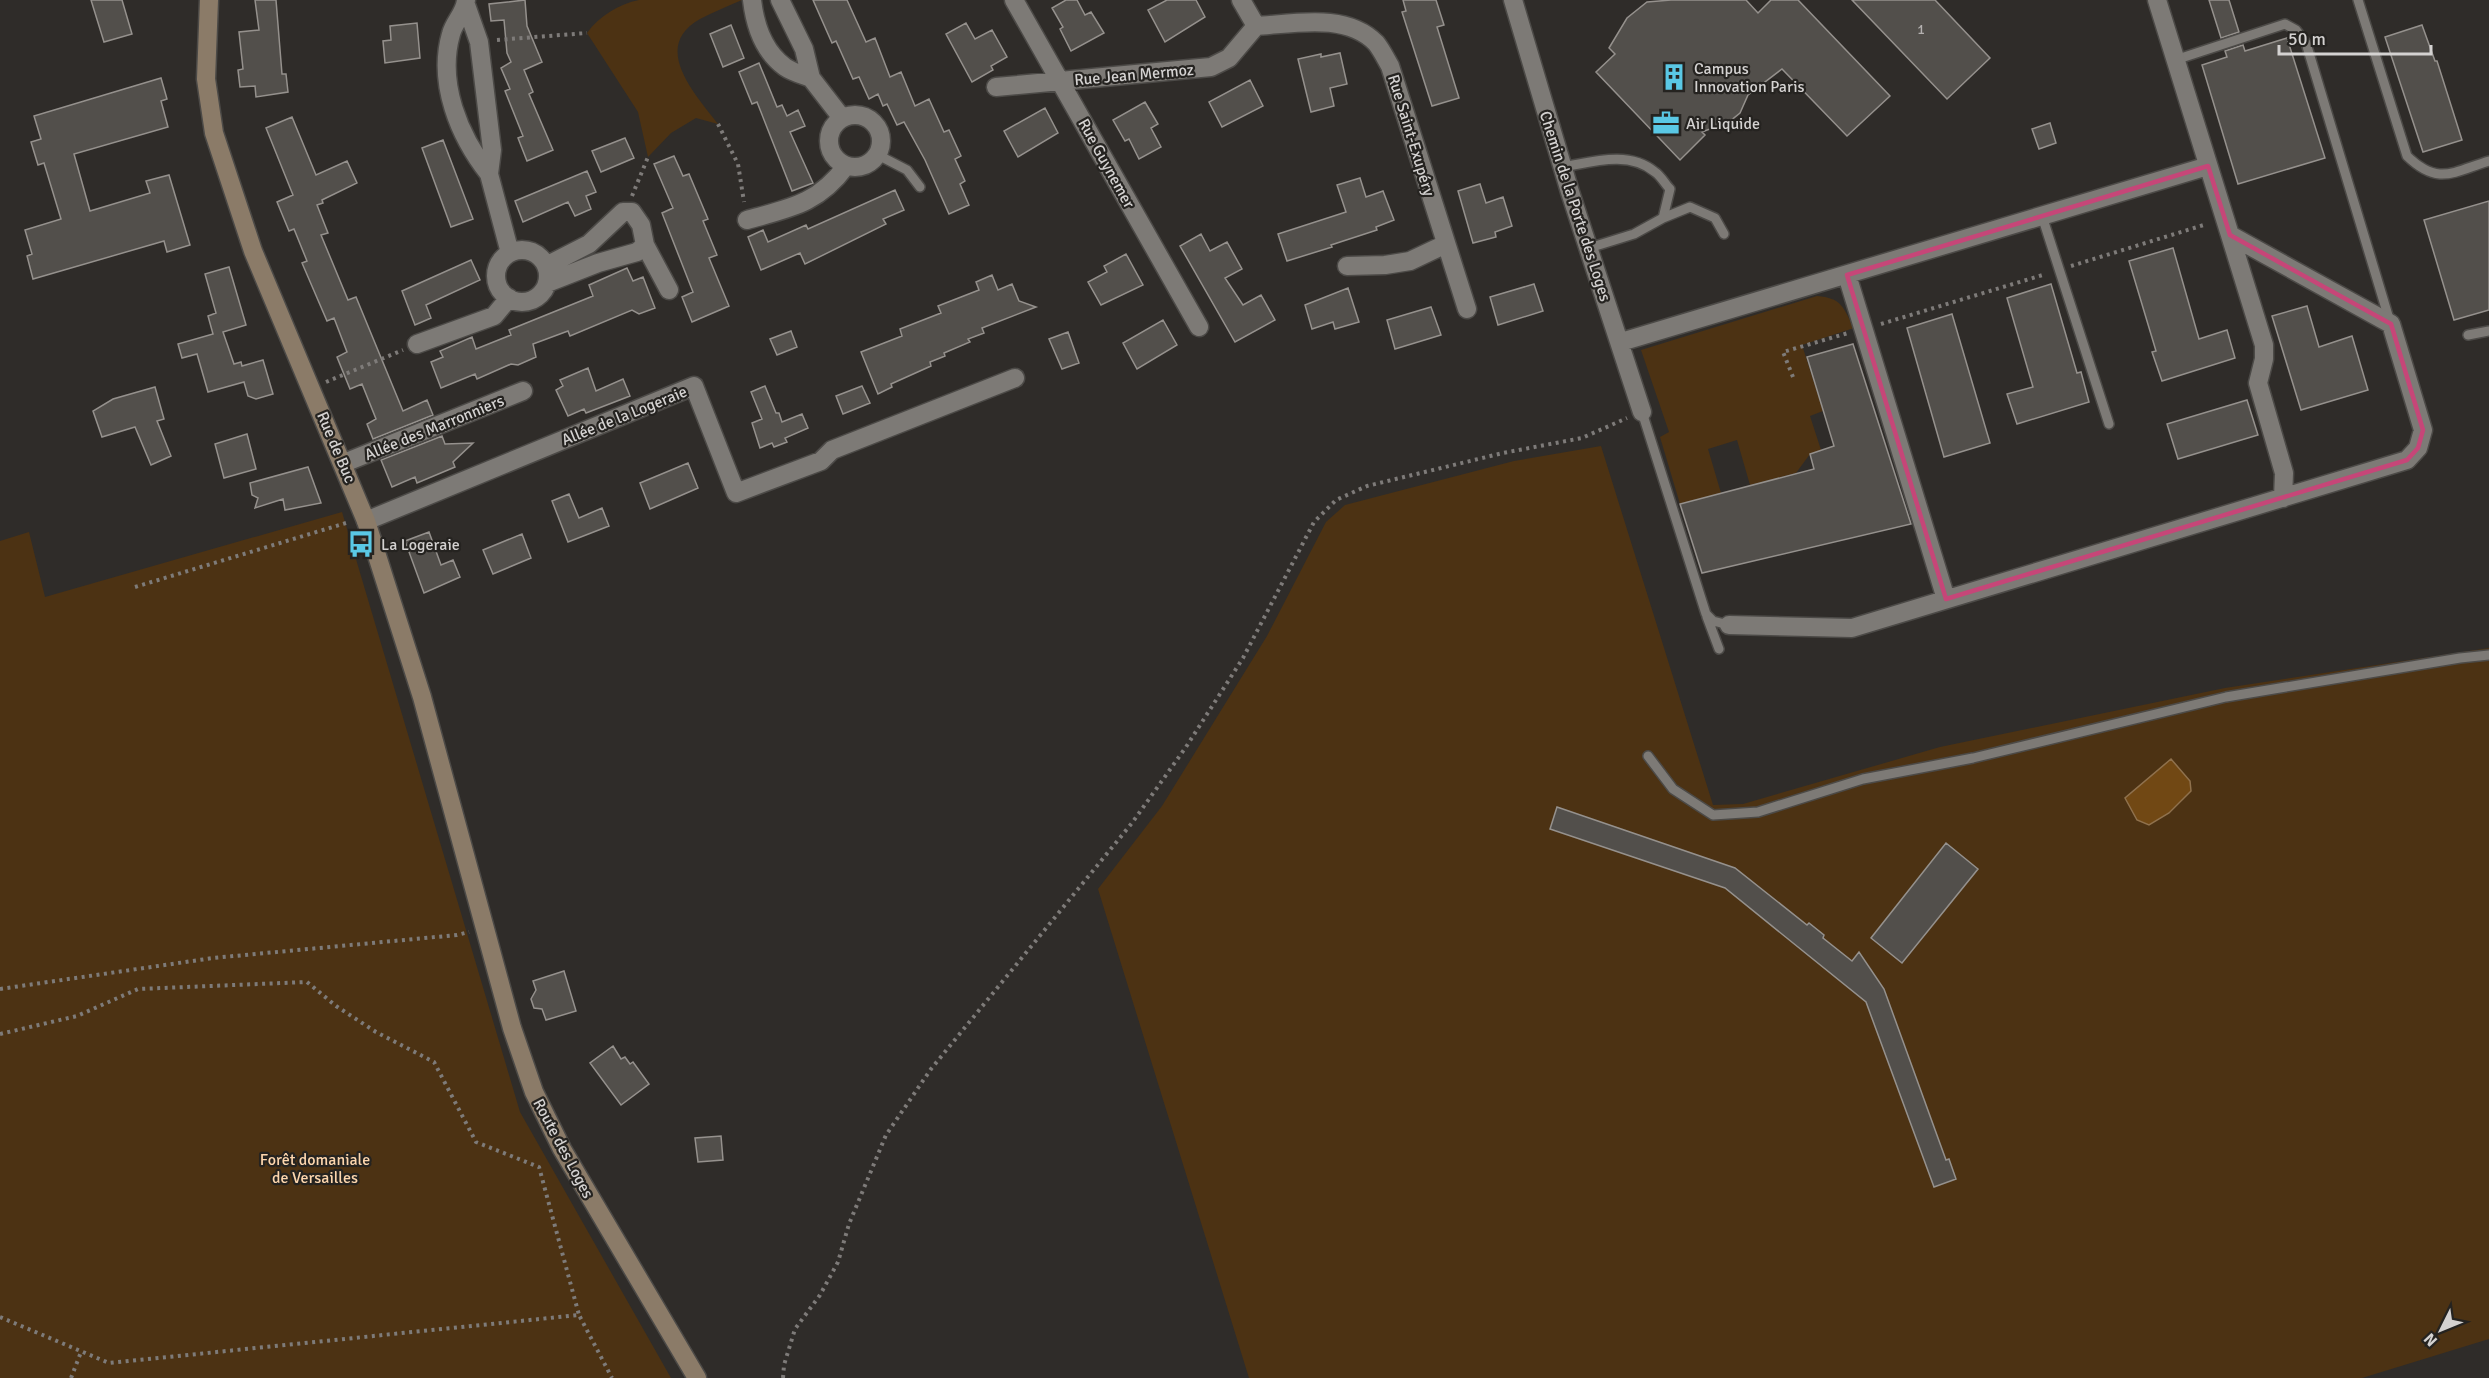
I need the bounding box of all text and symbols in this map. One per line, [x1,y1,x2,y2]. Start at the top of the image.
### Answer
scale bar [2279,18,2430,56]
house number: 1 [1917,21,1925,38]
text: 50 m [2288,28,2326,50]
place label: Campus Innovation Paris [1694,59,1804,97]
street label: Rue Jean Mermoz [1074,60,1195,90]
building icon: Campus Innovation Paris [1659,62,1689,92]
street label: Rue Saint-Exupéry [1383,72,1439,199]
office icon: Air Liquide [1651,108,1681,138]
street label: Chemin de la Porte des Loges [1535,109,1615,304]
place label: Air Liquide [1686,114,1760,134]
street label: Rue Guynemer [1073,115,1139,212]
street label: Allée de la Logeraie [559,382,690,450]
street label: Allée des Marronniers [362,391,507,465]
street label: Rue de Buc [312,409,360,486]
bus stop icon: La Logeraie [346,529,376,559]
place label: La Logeraie [381,535,460,555]
street label: Route des Loges [528,1095,598,1202]
park label: Forêt domaniale de Versailles [260,1150,370,1188]
north arrow [2411,1300,2471,1360]
text: N [2420,1329,2442,1350]

